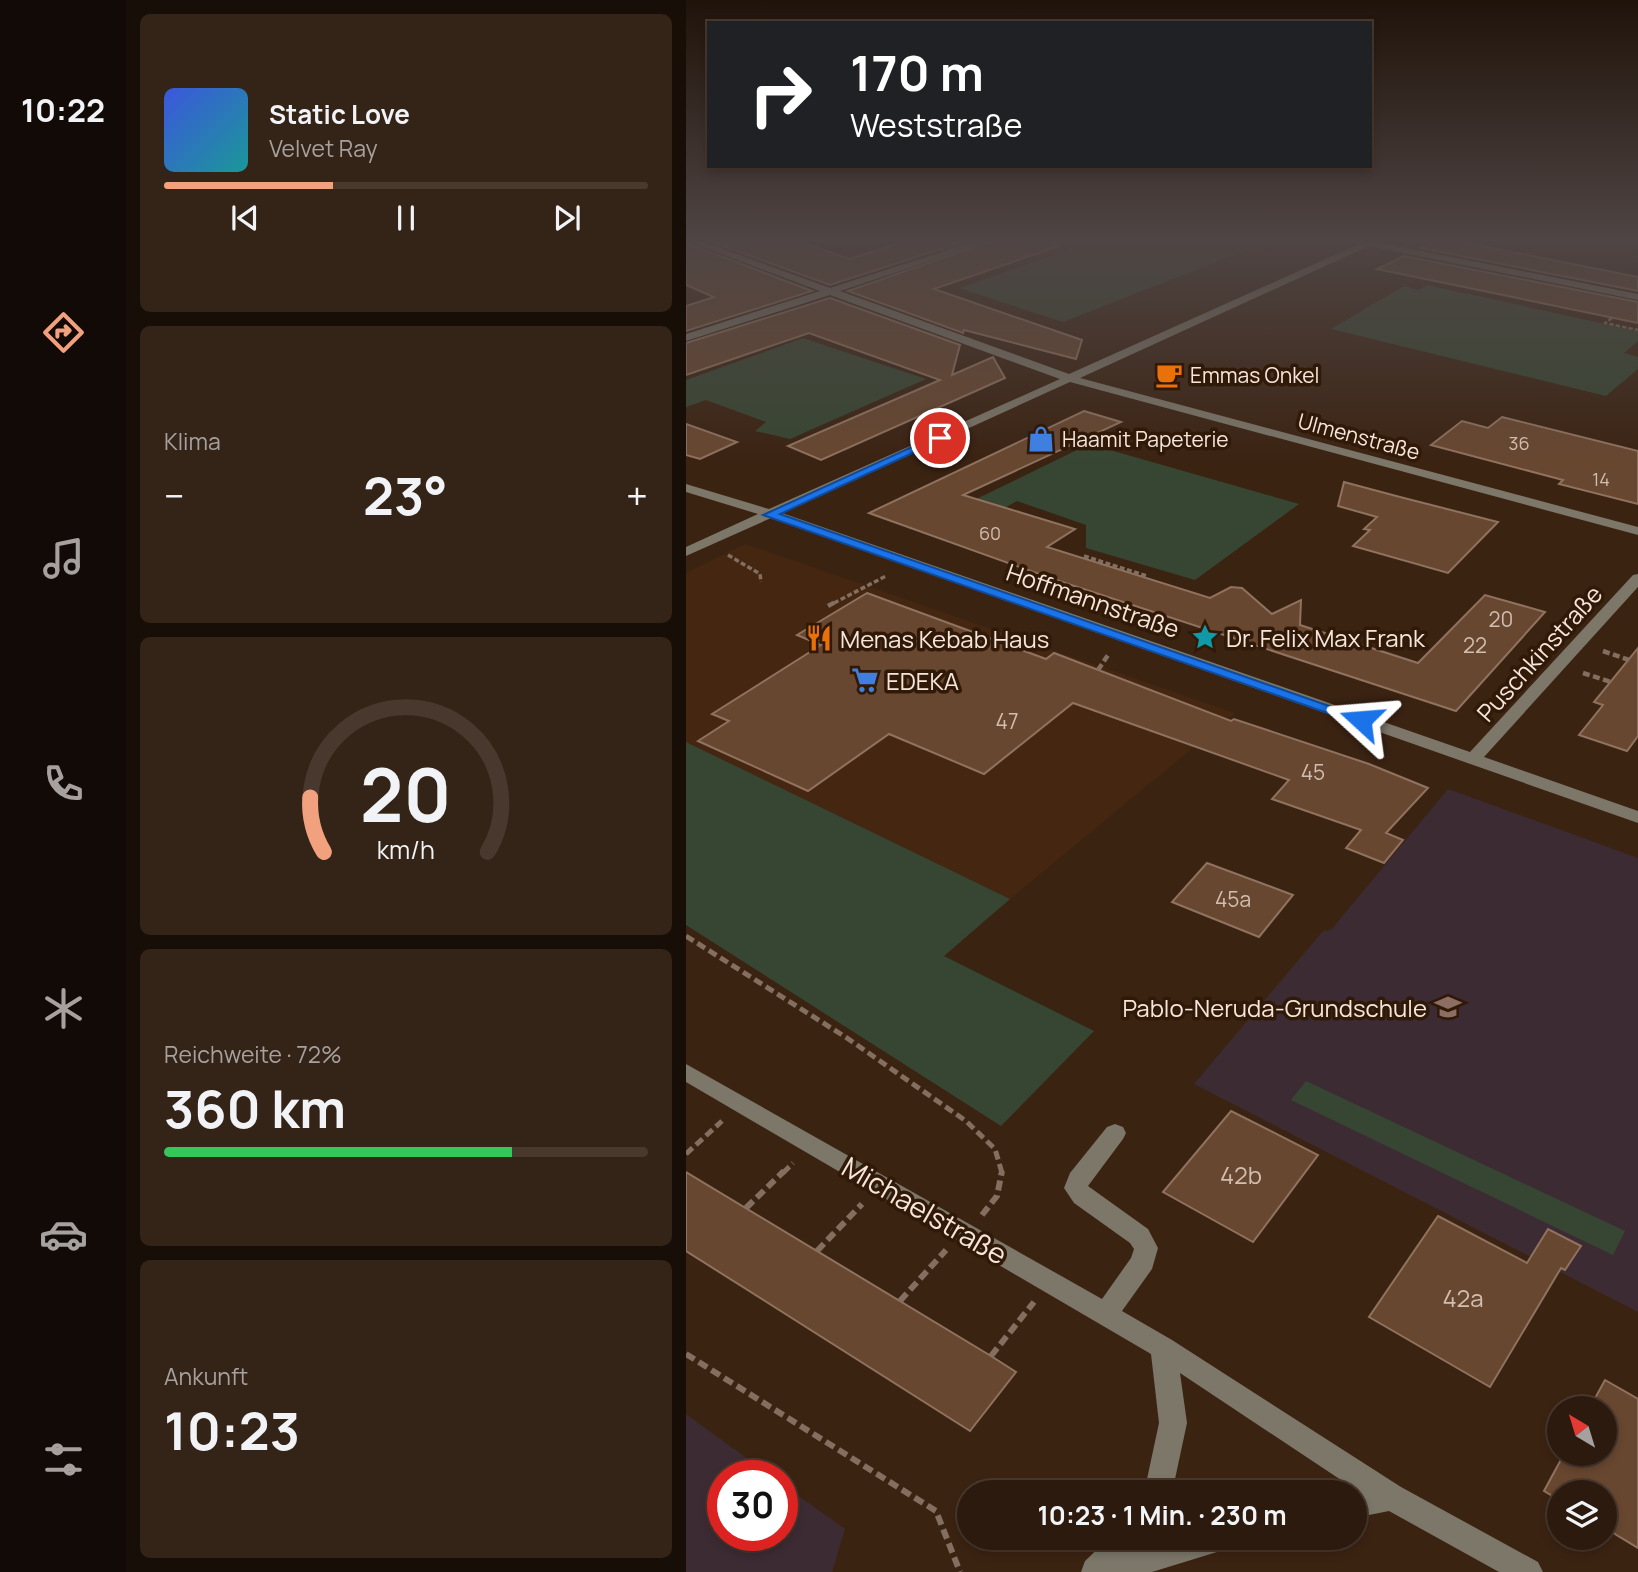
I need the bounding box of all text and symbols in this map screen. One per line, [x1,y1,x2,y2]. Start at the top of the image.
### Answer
text: 170 m [850,39,984,106]
icon: right [735,49,826,140]
text: 10:22 [21,88,105,132]
text: Static Love [269,96,410,132]
text: Weststraße [850,103,1022,147]
text: Velvet Ray [269,132,378,164]
icon: previous [226,199,264,237]
icon: pause [387,199,425,237]
icon: next [548,199,586,237]
icon: directions [39,308,88,357]
cafe icon: Emmas Onkel [1154,360,1184,390]
place label: Emmas Onkel [1190,361,1320,389]
street label: Ulmenstraße [1295,406,1423,466]
pin [910,408,970,468]
icon: arrive [921,419,959,457]
shop icon: Haamit Papeterie [1026,424,1056,454]
text: Klima [164,425,221,457]
place label: Haamit Papeterie [1062,425,1229,453]
house number: 36 [1508,431,1530,455]
text: 23° [363,460,448,531]
house number: 14 [1592,467,1610,491]
text: − [164,469,185,521]
text: + [626,469,648,521]
house number: 60 [979,521,1001,545]
icon: music [39,534,88,583]
street label: Hoffmannstraße [1002,555,1184,645]
street label: Puschkinstraße [1469,578,1609,728]
house number: 20 [1489,605,1513,633]
place label: Dr. Felix Max Frank [1226,621,1426,654]
place label: Menas Kebab Haus [840,622,1049,655]
place icon: Dr. Felix Max Frank [1190,622,1220,652]
restaurant icon: Menas Kebab Haus [804,623,834,653]
house number: 22 [1463,631,1487,659]
place label: EDEKA [886,664,959,697]
supermarket icon: EDEKA [850,665,880,695]
position arrow [1324,683,1398,757]
house number: 47 [996,707,1018,735]
text: 20 [360,744,452,844]
house number: 45 [1301,758,1325,786]
icon: phone [39,759,88,808]
text: km/h [377,832,435,867]
house number: 45a [1215,885,1251,913]
icon: climate [39,984,88,1033]
place label: Pablo-Neruda-Grundschule [1122,991,1427,1024]
school or university icon: Pablo-Neruda-Grundschule [1433,992,1463,1022]
text: Reichweite · 72% [164,1038,342,1070]
text: 360 km [164,1073,346,1144]
street label: Michaelstraße [835,1147,1015,1273]
house number: 42b [1220,1158,1262,1191]
icon: car [39,1210,88,1259]
house number: 42a [1442,1281,1484,1314]
text: Ankunft [164,1360,248,1392]
text: 10:23 [164,1395,300,1466]
north arrow [1547,1396,1617,1466]
map controls [1547,1396,1617,1550]
icon: filters [39,1435,88,1484]
speed limit sign: 30 [707,1460,798,1551]
button: layers [1547,1480,1617,1550]
text: 10:23 · 1 Min. · 230 m [1037,1497,1287,1533]

